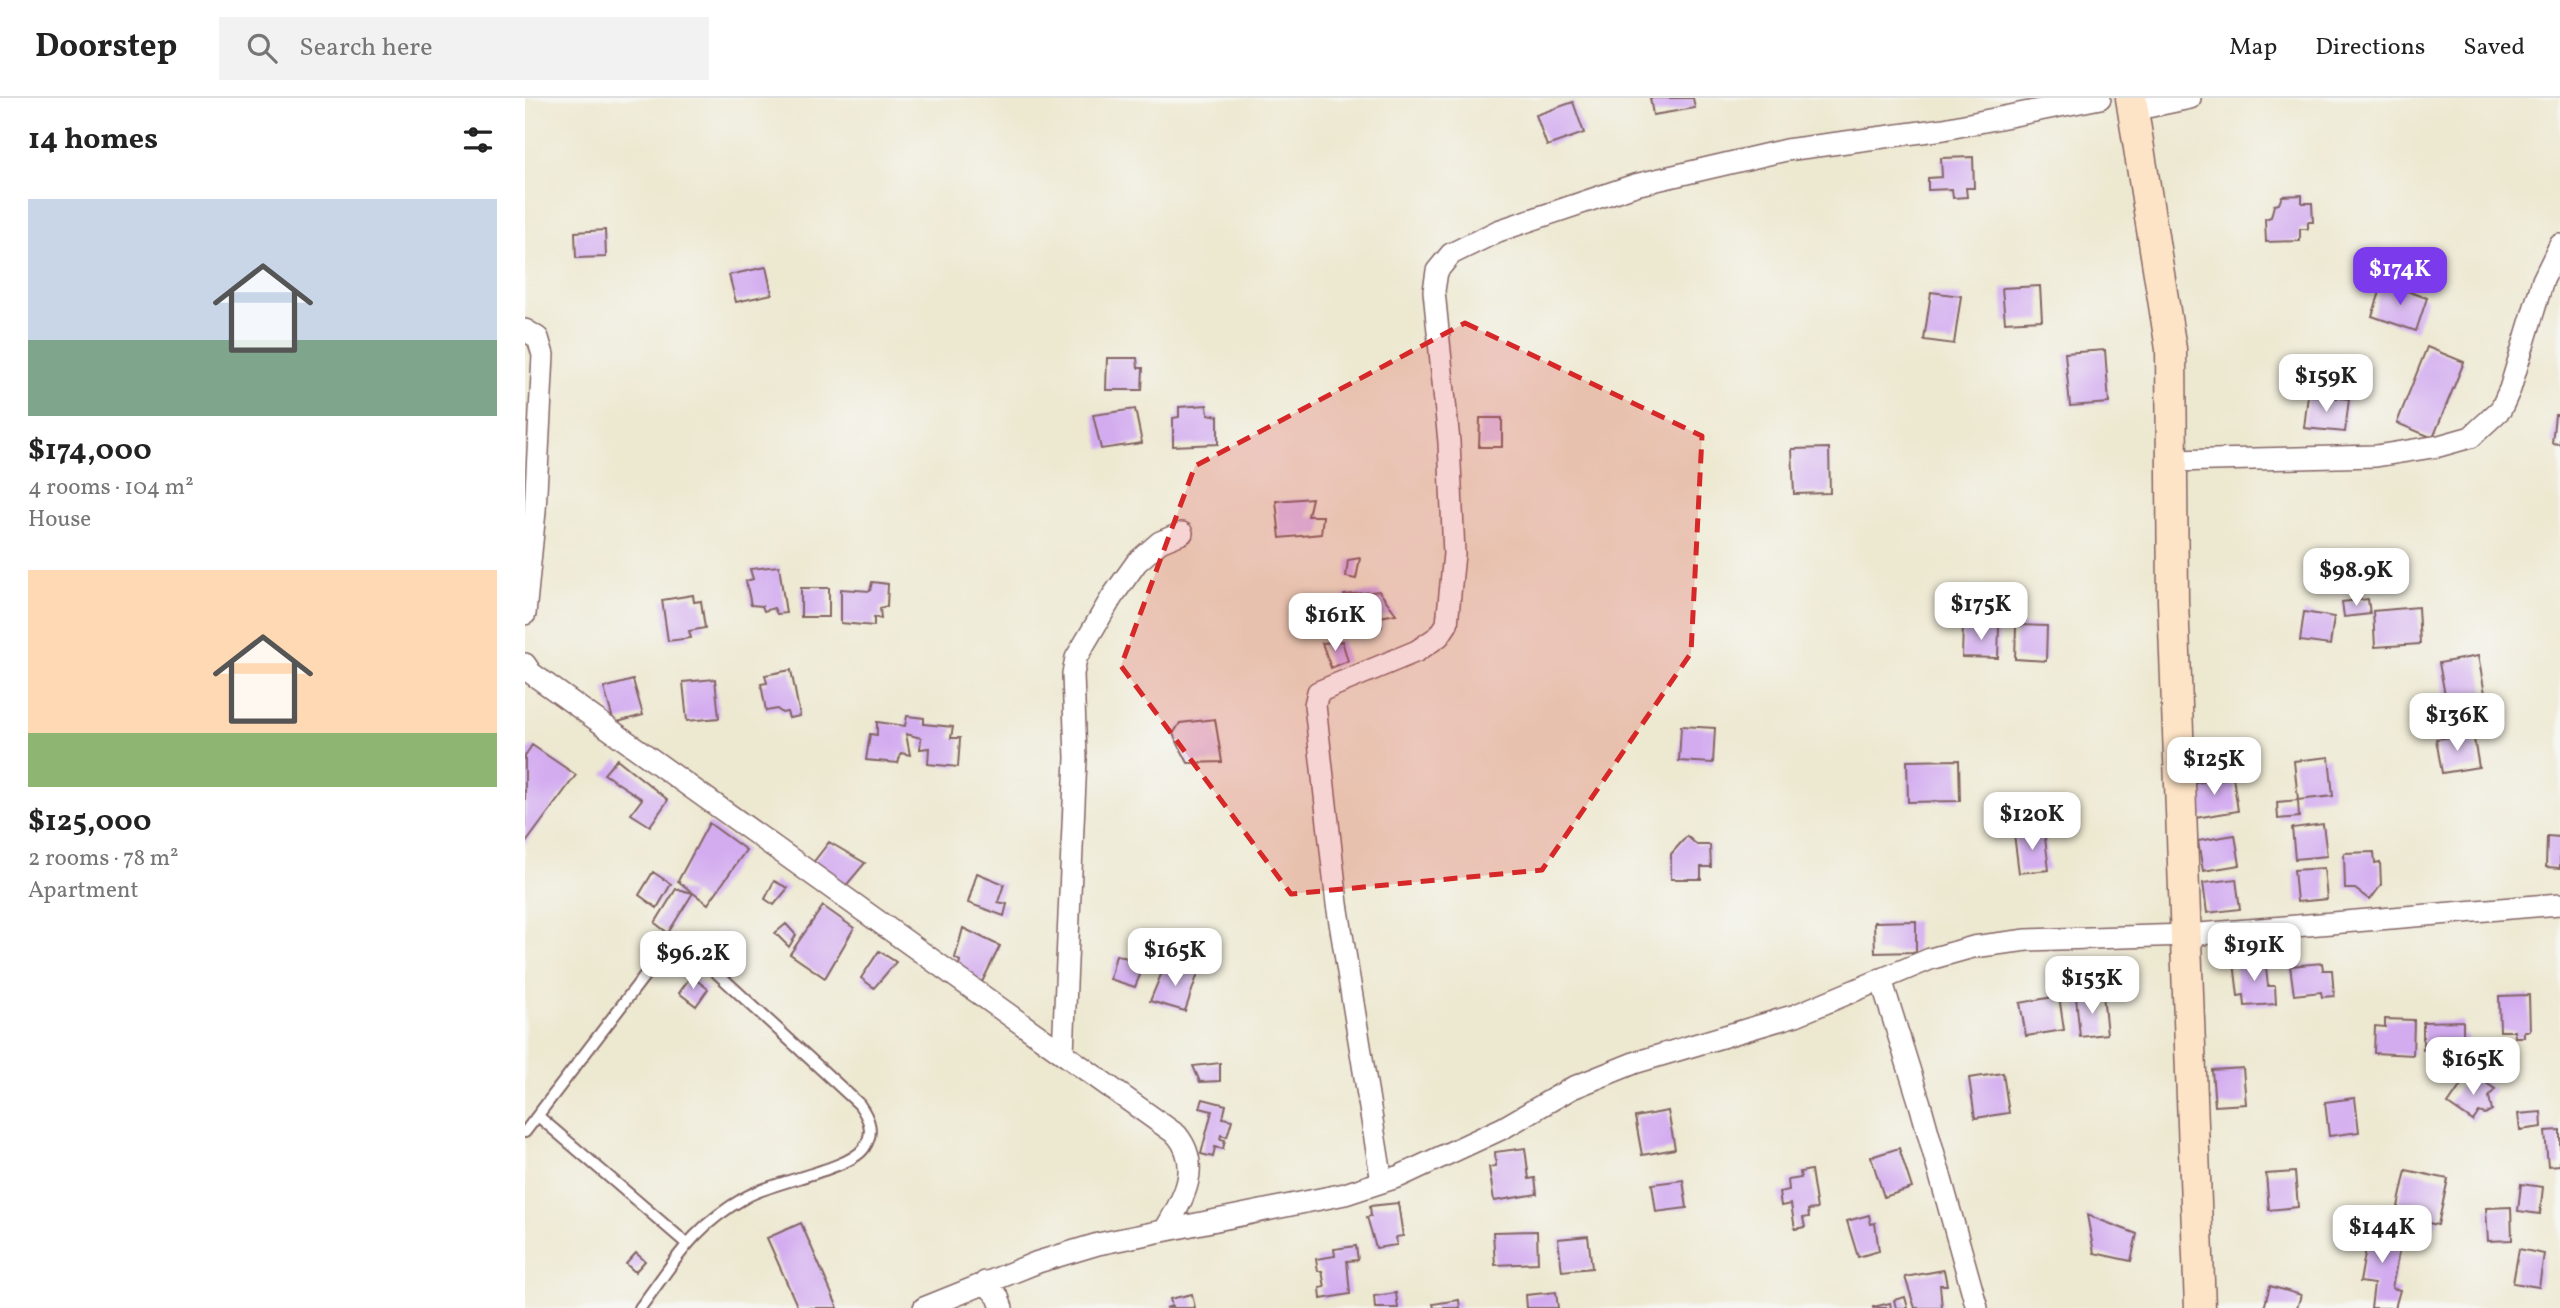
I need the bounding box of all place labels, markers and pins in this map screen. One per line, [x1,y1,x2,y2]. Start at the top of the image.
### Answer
pin: $174K [2351,248,2449,307]
pin: $159K [2277,354,2375,414]
pin: $98.9K [2299,548,2413,608]
pin: $175K [1932,582,2030,642]
pin: $161K [1286,594,1384,653]
pin: $136K [2408,694,2506,753]
pin: $125K [2165,738,2263,797]
pin: $120K [1983,792,2081,852]
pin: $191K [2205,924,2303,983]
pin: $165K [1126,928,1224,988]
pin: $96.2K [636,932,750,991]
pin: $153K [2043,956,2141,1016]
pin: $165K [2424,1038,2522,1097]
pin: $144K [2333,1206,2431,1265]

